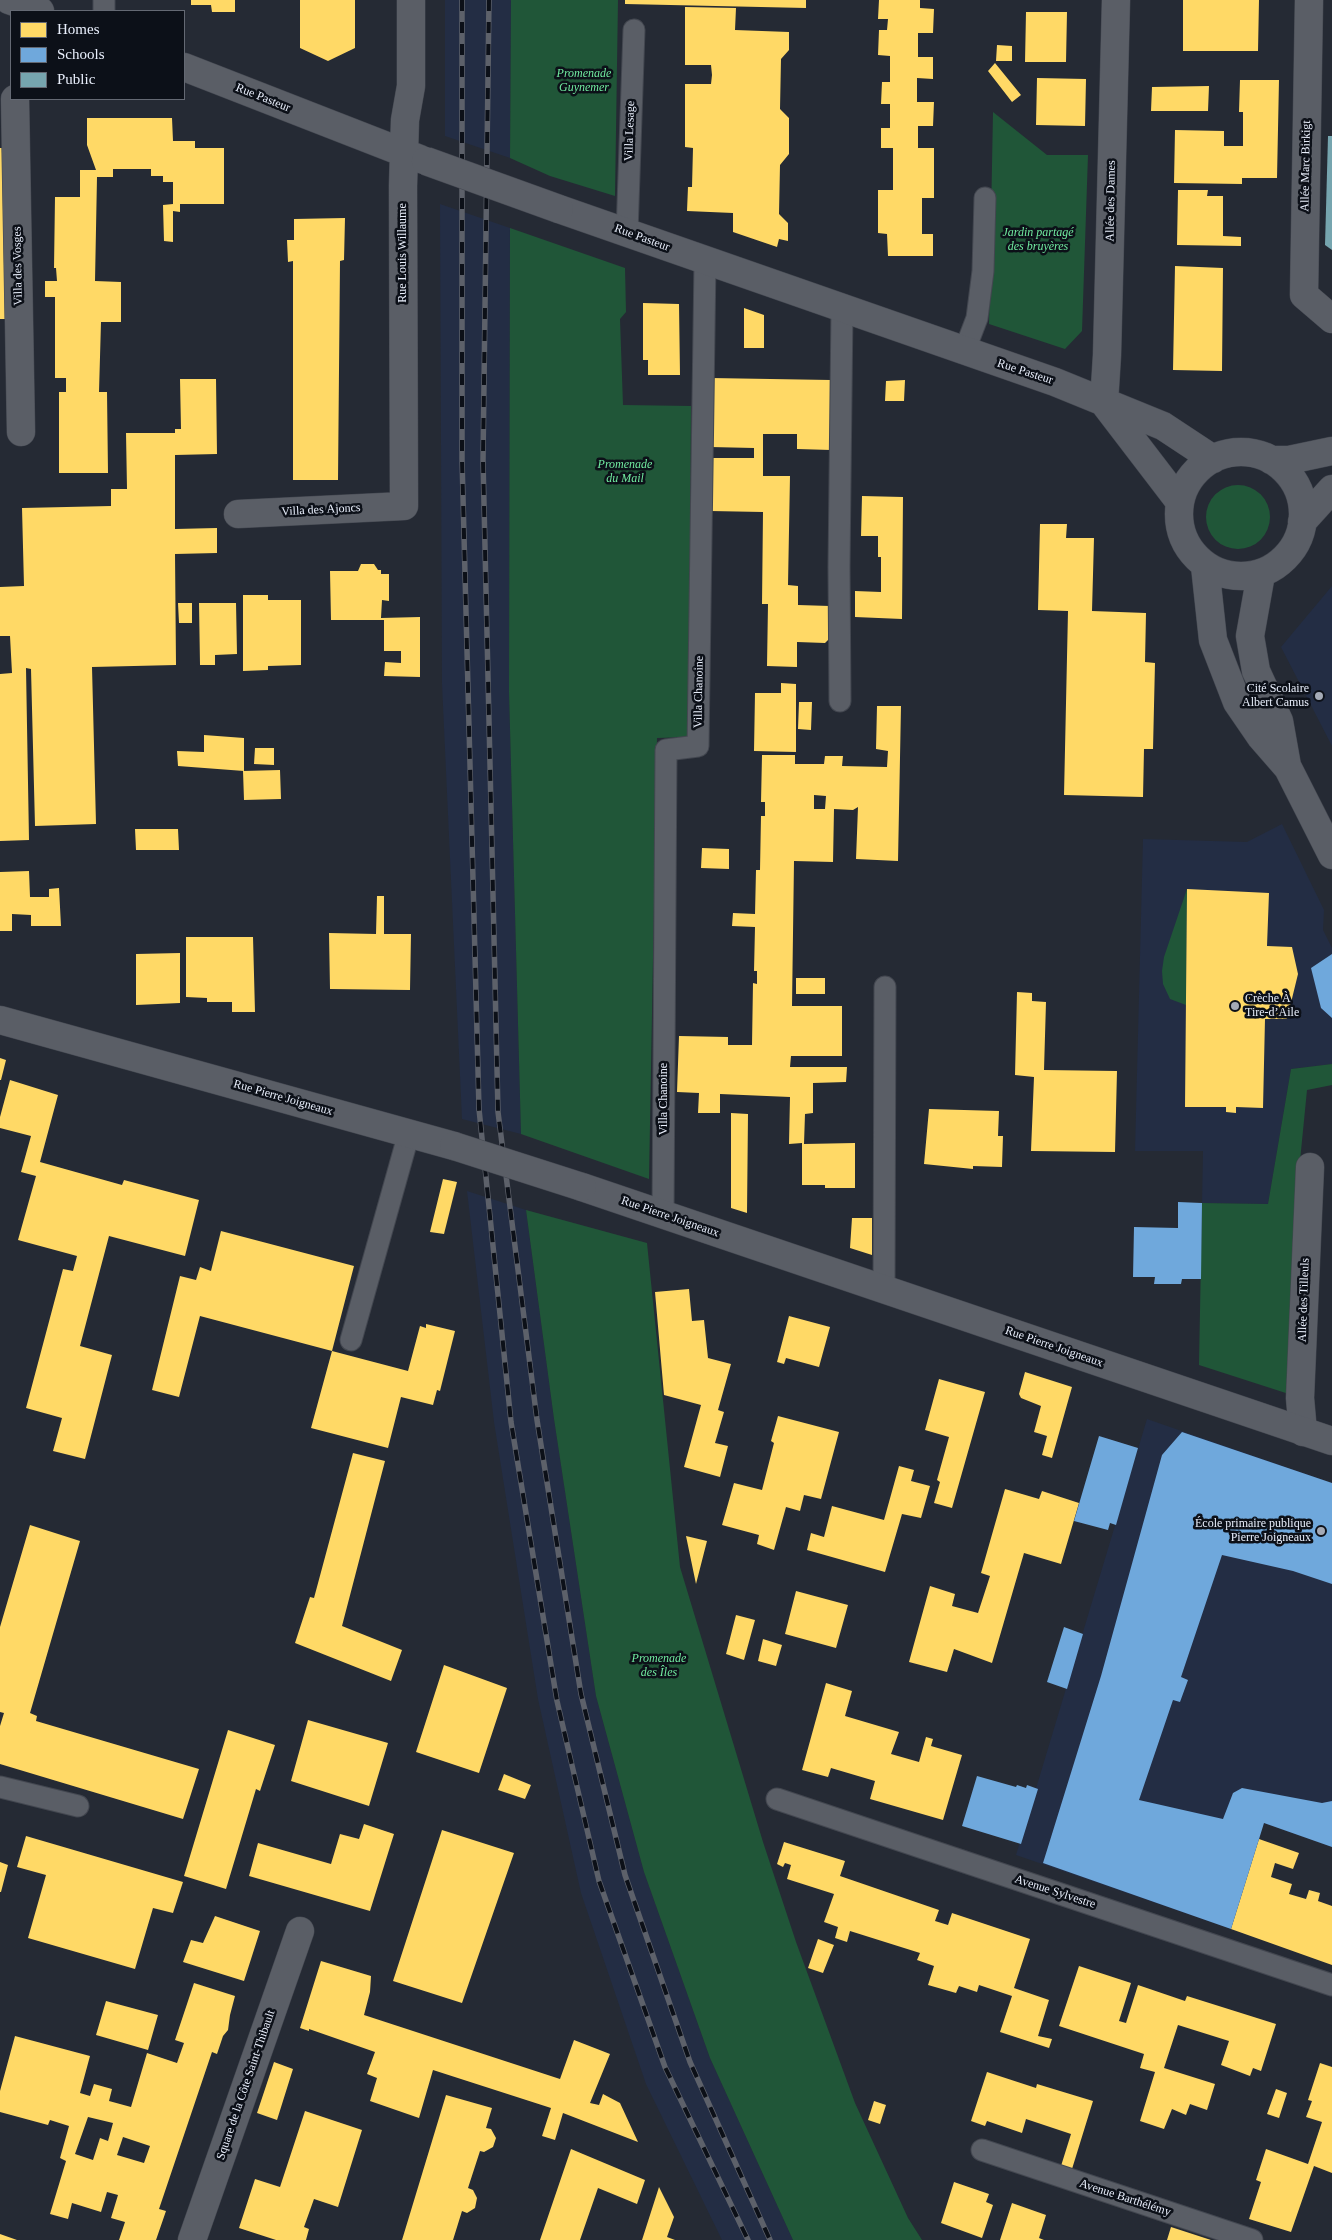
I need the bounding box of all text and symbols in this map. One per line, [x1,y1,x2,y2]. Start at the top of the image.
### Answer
legend [10,10,185,100]
text: Homes [57,21,100,37]
text: Schools [57,46,105,62]
park label: Promenade Guynemer [557,67,611,95]
text: Public [57,71,95,87]
street label: Rue Pasteur [234,81,292,115]
street label: Villa Lesage [622,101,638,161]
street label: Allée Marc Birkigt [1298,120,1314,212]
street label: Allée des Dames [1103,160,1119,242]
street label: Rue Louis Willaume [396,203,410,303]
street label: Rue Pasteur [612,221,672,255]
street label: Villa des Vosges [10,226,26,306]
park label: Jardin partagé des bruyères [1002,226,1074,254]
street label: Rue Pasteur [995,356,1055,388]
park label: Promenade du Mail [598,458,652,486]
street label: Villa des Ajoncs [281,501,361,519]
street label: Villa Chanoine [691,656,707,728]
place label: Cité Scolaire Albert Camus [1242,682,1309,710]
marker: Cité Scolaire Albert Camus [1313,690,1325,702]
place label: Crèche À Tire-d’Aile [1245,992,1299,1020]
marker: Crèche À Tire-d’Aile [1229,1000,1241,1012]
street label: Villa Chanoine [657,1063,671,1135]
street label: Rue Pierre Joigneaux [232,1077,334,1119]
street label: Rue Pierre Joigneaux [619,1193,721,1241]
street label: Allée des Tilleuls [1295,1258,1313,1342]
street label: Rue Pierre Joigneaux [1003,1323,1105,1371]
place label: École primaire publique Pierre Joigneaux [1195,1517,1311,1545]
marker: École primaire publique Pierre Joigneaux [1315,1525,1327,1537]
park label: Promenade des Îles [632,1652,686,1680]
street label: Avenue Sylvestre [1013,1872,1097,1912]
street label: Square de la Côte Saint-Thibault [214,2008,278,2162]
street label: Avenue Barthélémy [1077,2176,1173,2220]

